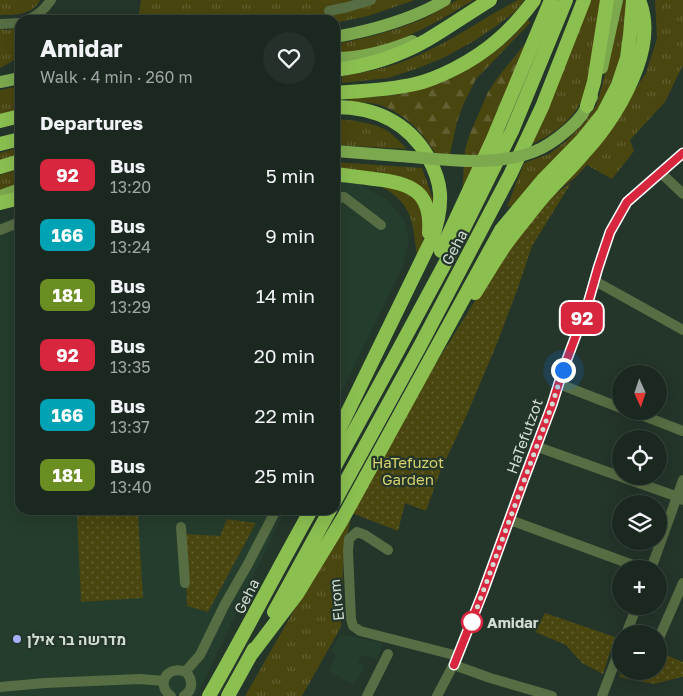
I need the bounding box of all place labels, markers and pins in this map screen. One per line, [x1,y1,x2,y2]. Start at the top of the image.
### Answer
marker: Amidar [461,611,483,633]
place label: Amidar [487,613,539,631]
place label: מדרשה בר אילן [27,630,126,648]
marker: מדרשה בר אילן [11,633,23,645]

